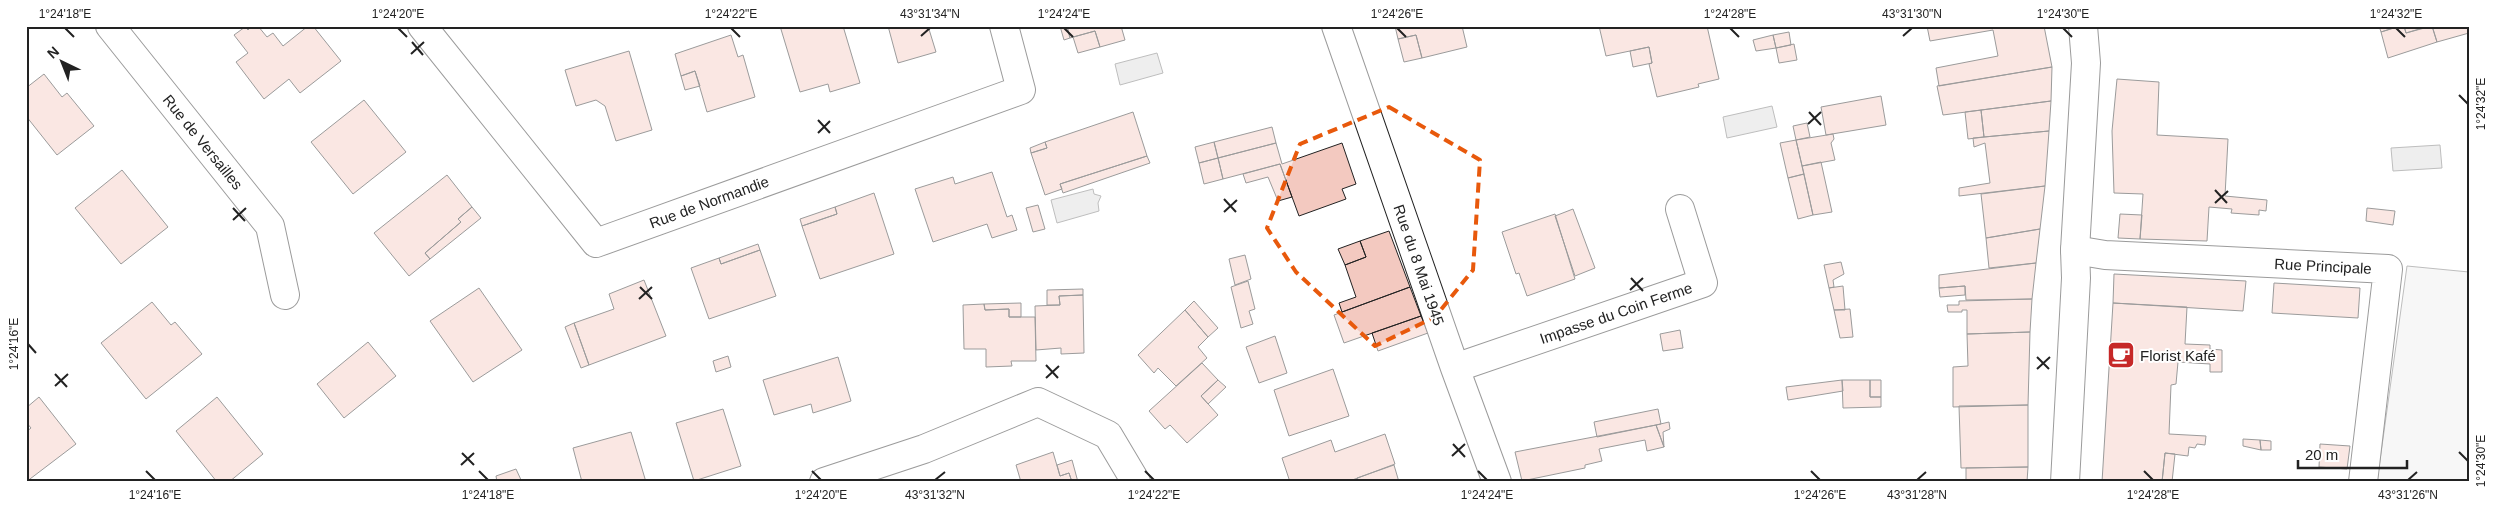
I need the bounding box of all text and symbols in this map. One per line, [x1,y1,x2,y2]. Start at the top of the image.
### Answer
text: 1°24'18"E [39,7,91,21]
text: 1°24'20"E [372,7,424,21]
text: 1°24'22"E [705,7,757,21]
text: 43°31'34"N [900,7,960,21]
text: 1°24'24"E [1038,7,1090,21]
text: 1°24'26"E [1371,7,1423,21]
text: 1°24'28"E [1704,7,1756,21]
text: 43°31'30"N [1882,7,1942,21]
text: 1°24'30"E [2037,7,2089,21]
text: 1°24'32"E [2370,7,2422,21]
north arrow [38,38,88,88]
text: N [44,43,62,62]
text: 1°24'32"E [2474,78,2488,130]
street label: Rue de Versailles [160,91,246,193]
street label: Rue de Normandie [647,172,771,232]
street label: Rue du 8 Mai 1945 [1390,202,1448,328]
street label: Rue Principale [2274,255,2372,277]
street label: Impasse du Coin Ferme [1538,279,1694,347]
text: 1°24'16"E [7,318,21,370]
cafe icon: Florist Kafé [2106,340,2136,370]
place label: Florist Kafé [2140,347,2216,364]
text: 1°24'30"E [2474,435,2488,487]
scale bar [2298,438,2406,470]
text: 20 m [2305,446,2338,463]
text: 1°24'16"E [129,488,181,502]
text: 1°24'18"E [462,488,514,502]
text: 1°24'20"E [795,488,847,502]
text: 43°31'32"N [905,488,965,502]
text: 1°24'22"E [1128,488,1180,502]
text: 1°24'24"E [1461,488,1513,502]
text: 1°24'26"E [1794,488,1846,502]
text: 43°31'28"N [1887,488,1947,502]
text: 1°24'28"E [2127,488,2179,502]
text: 43°31'26"N [2378,488,2438,502]

